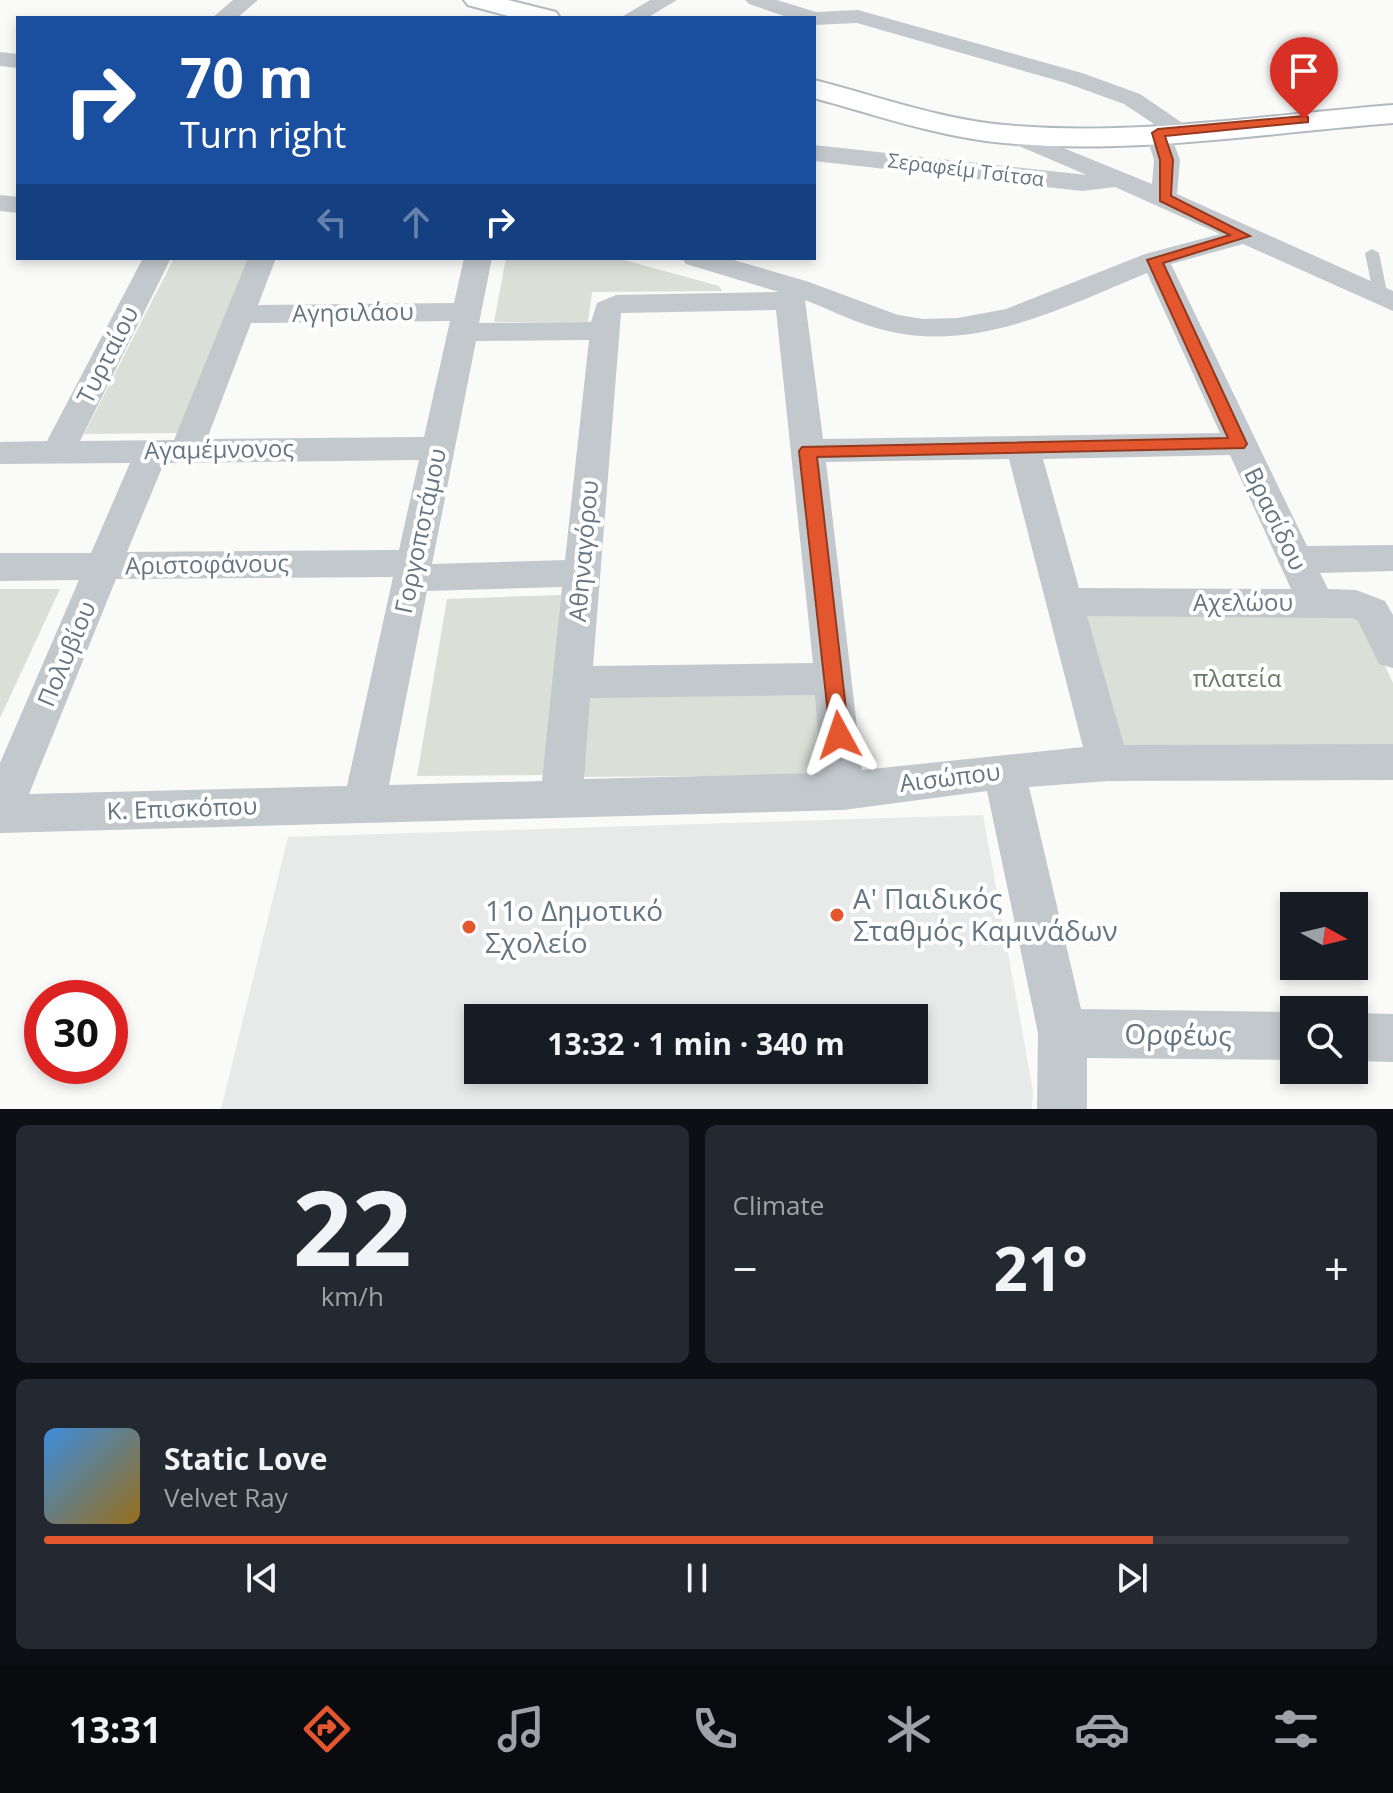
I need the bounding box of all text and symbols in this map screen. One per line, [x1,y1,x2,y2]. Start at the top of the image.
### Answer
pin [1270,37,1338,119]
text: 70 m [180,38,314,114]
icon: right [48,48,152,152]
icon: arrive [1282,49,1326,93]
text: Turn right [180,110,346,159]
street label: Σεραφείμ Τσίτσα [886,147,1046,192]
icon: left [310,200,354,244]
icon: ahead [394,200,438,244]
icon: right [478,200,522,244]
street label: Αγησιλάου [292,294,414,329]
street label: Τυρταίου [68,300,145,409]
street label: Αγαμέμνονος [144,431,294,466]
street label: Γοργοποτάμου [386,445,453,616]
street label: Βρασίδου [1237,461,1315,575]
street label: Αθηναγόρου [560,479,605,623]
street label: Αριστοφάνους [125,546,289,581]
street label: Αχελώου [1193,585,1293,618]
street label: Πολυβίου [29,596,103,711]
park label: πλατεία [1193,661,1282,694]
position arrow [797,693,881,777]
street label: Αισώπου [898,754,1002,799]
street label: Κ. Επισκόπου [106,788,258,827]
place label: Α' Παιδικός Σταθμός Καμινάδων [853,879,1118,949]
place label: 11ο Δημοτικό Σχολείο [485,891,663,961]
north arrow [1280,892,1368,980]
map controls [1280,892,1368,1084]
marker: Α' Παιδικός Σταθμός Καμινάδων [828,906,846,924]
marker: 11ο Δημοτικό Σχολείο [460,918,478,936]
speed limit sign: 30 [24,980,128,1084]
button: search [1280,996,1368,1084]
street label: Ορφέως [1124,1014,1232,1054]
text: 13:32 · 1 min · 340 m [547,1023,845,1064]
text: 22 [293,1155,412,1296]
text: Climate [733,1187,824,1223]
text: 21° [994,1227,1088,1309]
text: − [733,1238,758,1298]
text: + [1324,1238,1349,1298]
text: km/h [321,1278,384,1314]
text: Static Love [164,1438,327,1479]
text: Velvet Ray [164,1479,288,1515]
icon: previous [240,1556,284,1600]
icon: pause [675,1556,719,1600]
icon: next [1110,1556,1154,1600]
icon: directions [299,1701,355,1757]
icon: music [493,1701,549,1757]
icon: phone [687,1701,743,1757]
icon: climate [881,1701,937,1757]
icon: car [1074,1701,1130,1757]
icon: filters [1268,1701,1324,1757]
text: 13:31 [69,1705,161,1754]

